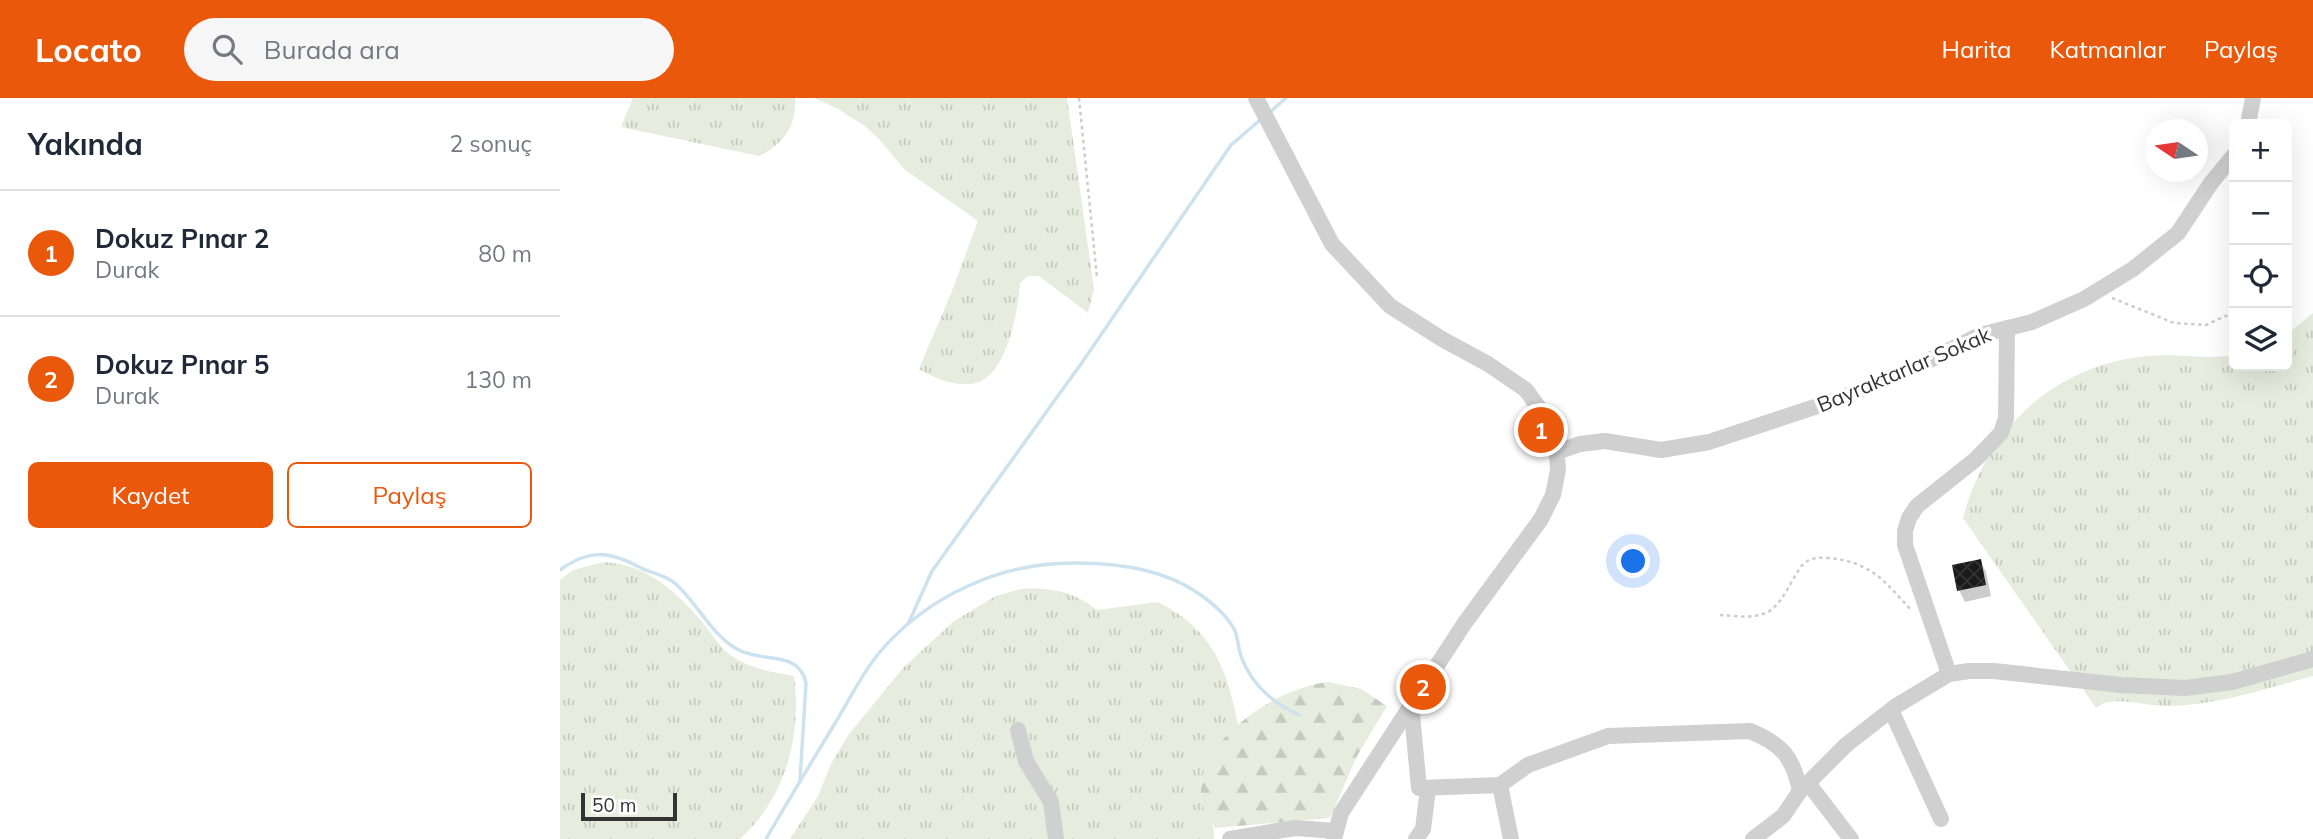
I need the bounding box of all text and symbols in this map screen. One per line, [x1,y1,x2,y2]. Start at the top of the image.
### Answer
search box [184,18,674,81]
text: Locato [35,29,142,70]
icon: search [208,30,246,68]
text: Burada ara [264,33,400,66]
text: Harita [1942,34,2012,64]
text: Katmanlar [2050,34,2166,64]
text: Paylaş [2204,34,2278,64]
north arrow [2145,119,2208,182]
map controls [2229,119,2292,371]
button: + [2229,119,2292,182]
text: Yakında [28,125,143,163]
text: 2 sonuç [450,129,532,158]
button: − [2229,182,2292,245]
text: Dokuz Pınar 2 [95,222,269,255]
text: 1 [44,239,58,268]
text: 80 m [478,239,532,268]
button: locate [2229,245,2292,308]
text: Durak [95,255,159,284]
button: layers [2229,308,2292,371]
street label: Bayraktarlar Sokak [1813,321,1994,417]
text: Dokuz Pınar 5 [95,348,269,381]
text: 2 [44,365,58,394]
text: 130 m [464,365,532,394]
text: Durak [95,381,159,410]
pin: 1 [1518,404,1564,456]
button: Kaydet [28,462,273,528]
button: Paylaş [287,462,532,528]
your location [1616,544,1650,578]
pin: 2 [1400,661,1446,713]
scale bar [581,790,677,822]
text: 50 m [592,793,636,817]

